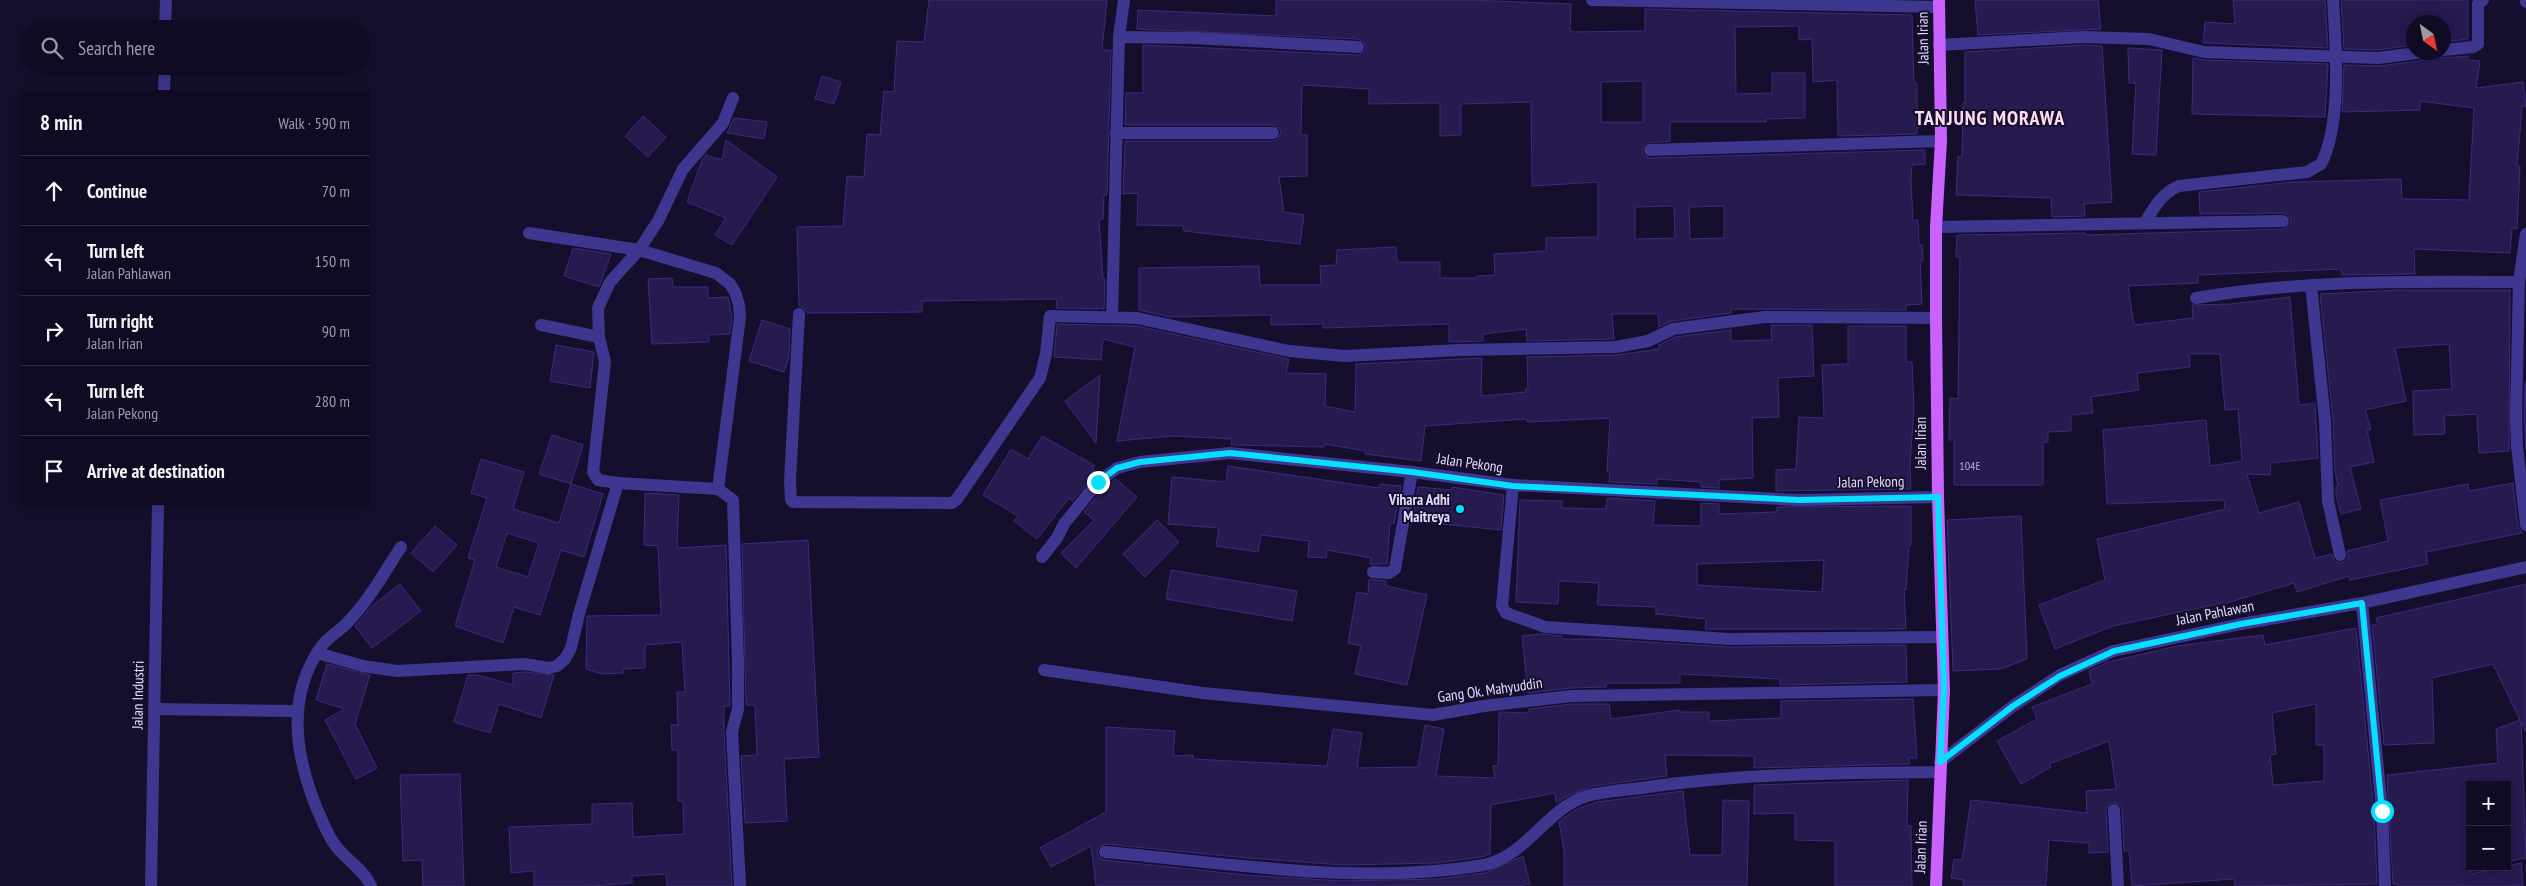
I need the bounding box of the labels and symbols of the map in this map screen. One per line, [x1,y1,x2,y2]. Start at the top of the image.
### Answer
street label: Jalan Irian [1913,12,1932,65]
north arrow [2406,15,2451,60]
district label: TANJUNG MORAWA [1915,105,2065,131]
street label: Jalan Irian [1911,417,1930,470]
street label: Jalan Pekong [1435,448,1504,477]
house number: 104E [1959,458,1981,473]
route end [1087,471,1110,494]
street label: Jalan Pekong [1837,471,1904,492]
place label: Vihara Adhi Maitreya [1388,490,1450,526]
marker: Vihara Adhi Maitreya [1454,503,1466,515]
street label: Jalan Pahlawan [2173,596,2255,630]
street label: Jalan Industri [127,661,148,730]
street label: Gang Ok. Mahyuddin [1436,673,1544,706]
route start [2371,800,2394,823]
street label: Jalan Irian [1910,821,1931,874]

